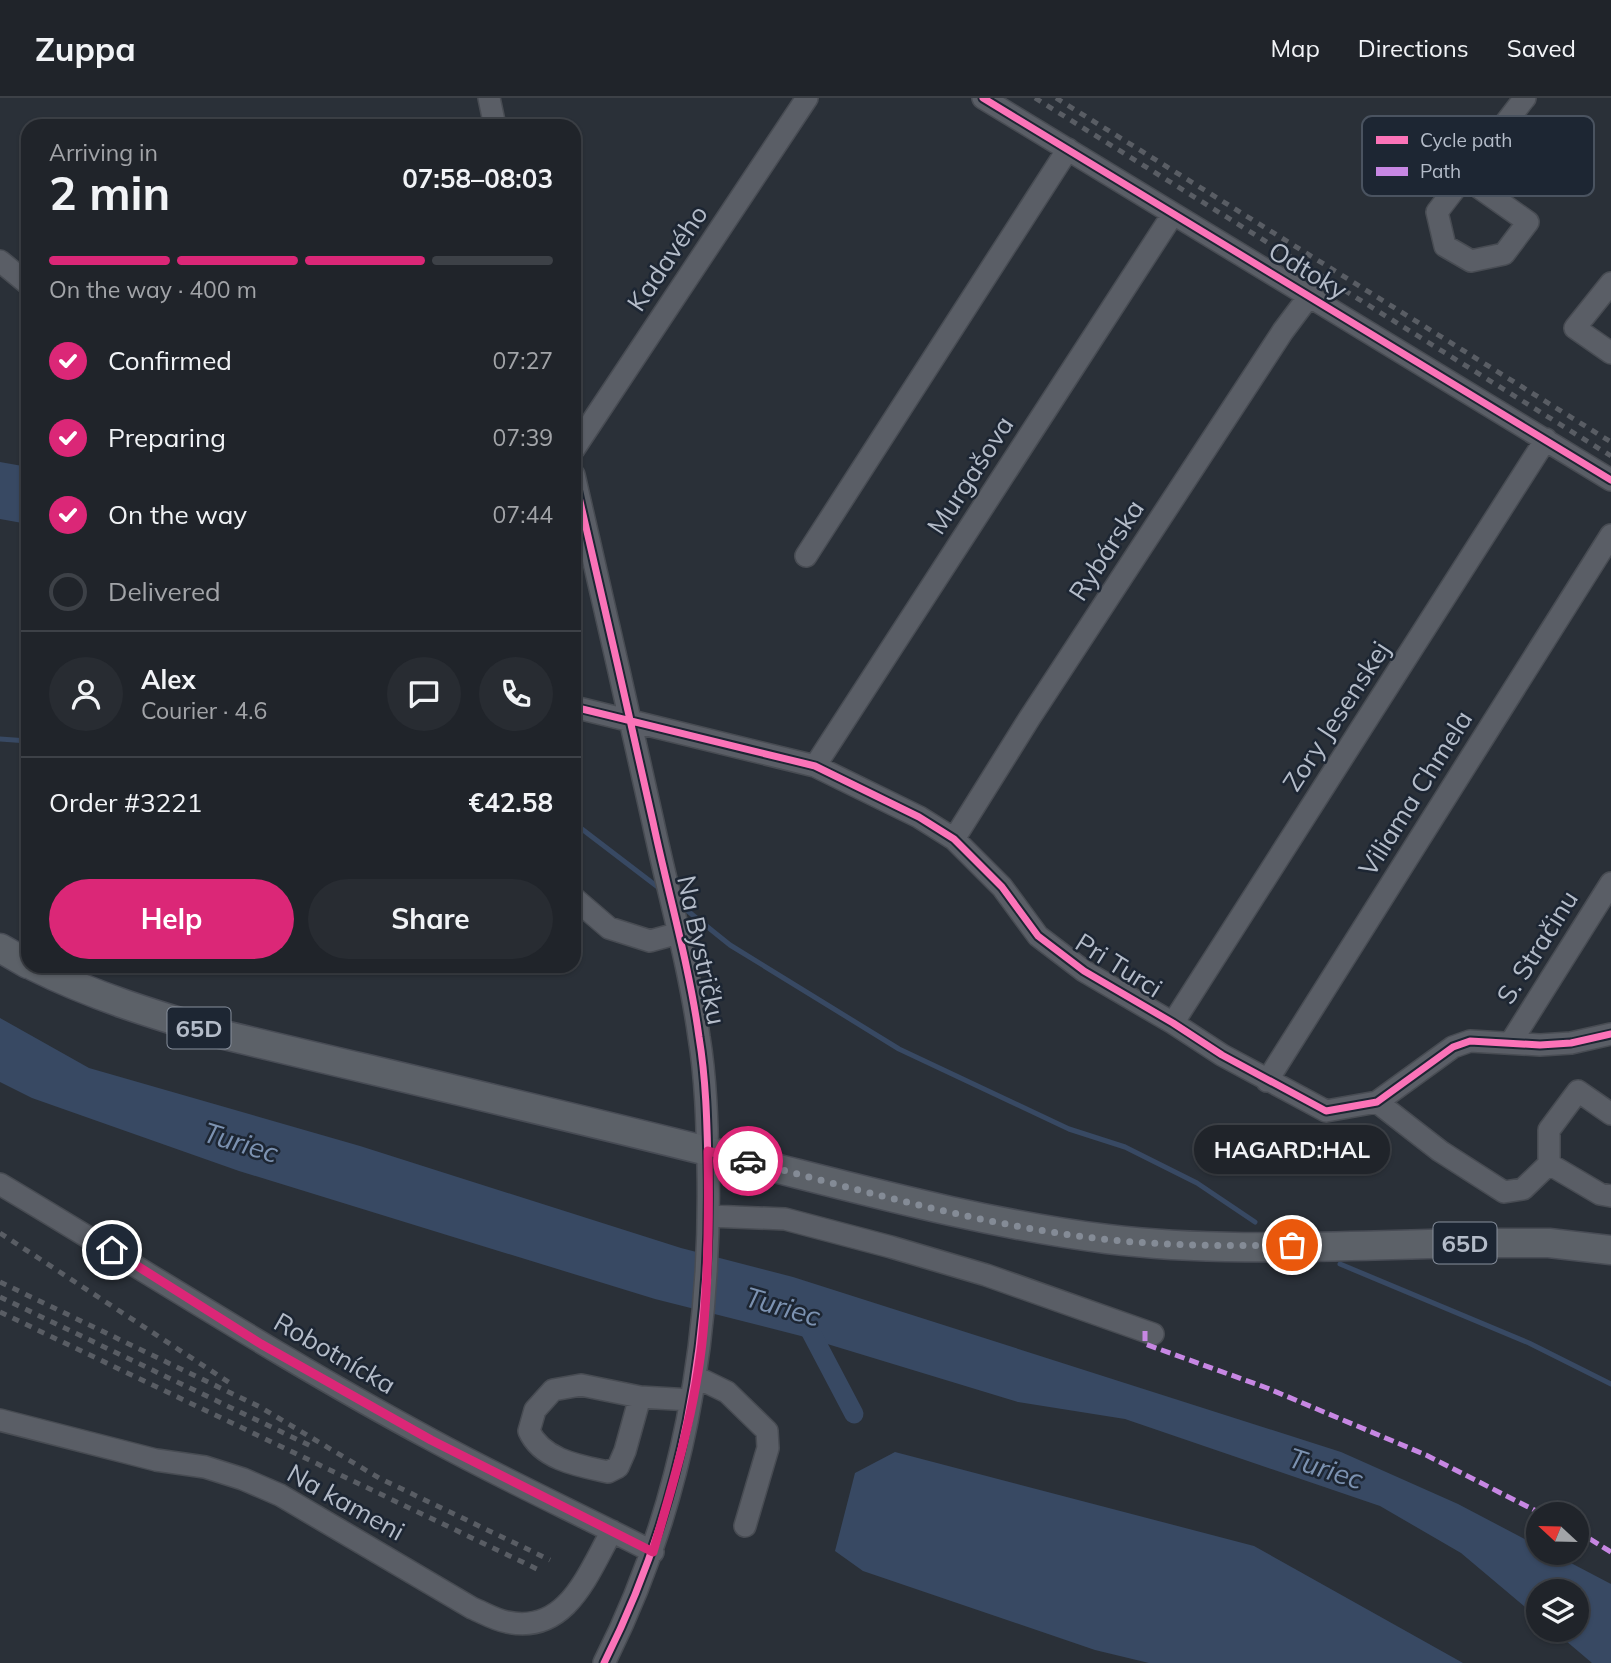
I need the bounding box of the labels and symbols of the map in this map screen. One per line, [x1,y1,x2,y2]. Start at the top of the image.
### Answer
legend [1362,116,1594,196]
text: Cycle path [1420,128,1512,152]
text: Path [1420,159,1461,183]
street label: Kadavého [619,199,715,317]
street label: Odtoky [1263,234,1354,306]
street label: Murgašova [920,410,1020,540]
street label: Rybárska [1061,493,1151,607]
street label: Zory Jesenskej [1275,635,1397,797]
street label: Viliama Chmela [1351,704,1479,882]
street label: Na Bystričku [670,872,734,1028]
street label: S. Stračinu [1489,884,1585,1010]
street label: Pri Turci [1069,926,1169,1004]
road number: 65D [168,1008,230,1048]
water label: Turiec [199,1114,283,1170]
courier [713,1126,783,1196]
callout: HAGARD:HAL [1194,1126,1390,1175]
pin [1262,1215,1322,1275]
pin [82,1220,142,1280]
road number: 65D [1434,1223,1496,1264]
water label: Turiec [741,1279,825,1333]
street label: Robotnícka [268,1305,402,1401]
water label: Turiec [1284,1439,1368,1497]
street label: Na kameni [282,1456,410,1548]
north arrow [1526,1502,1589,1564]

